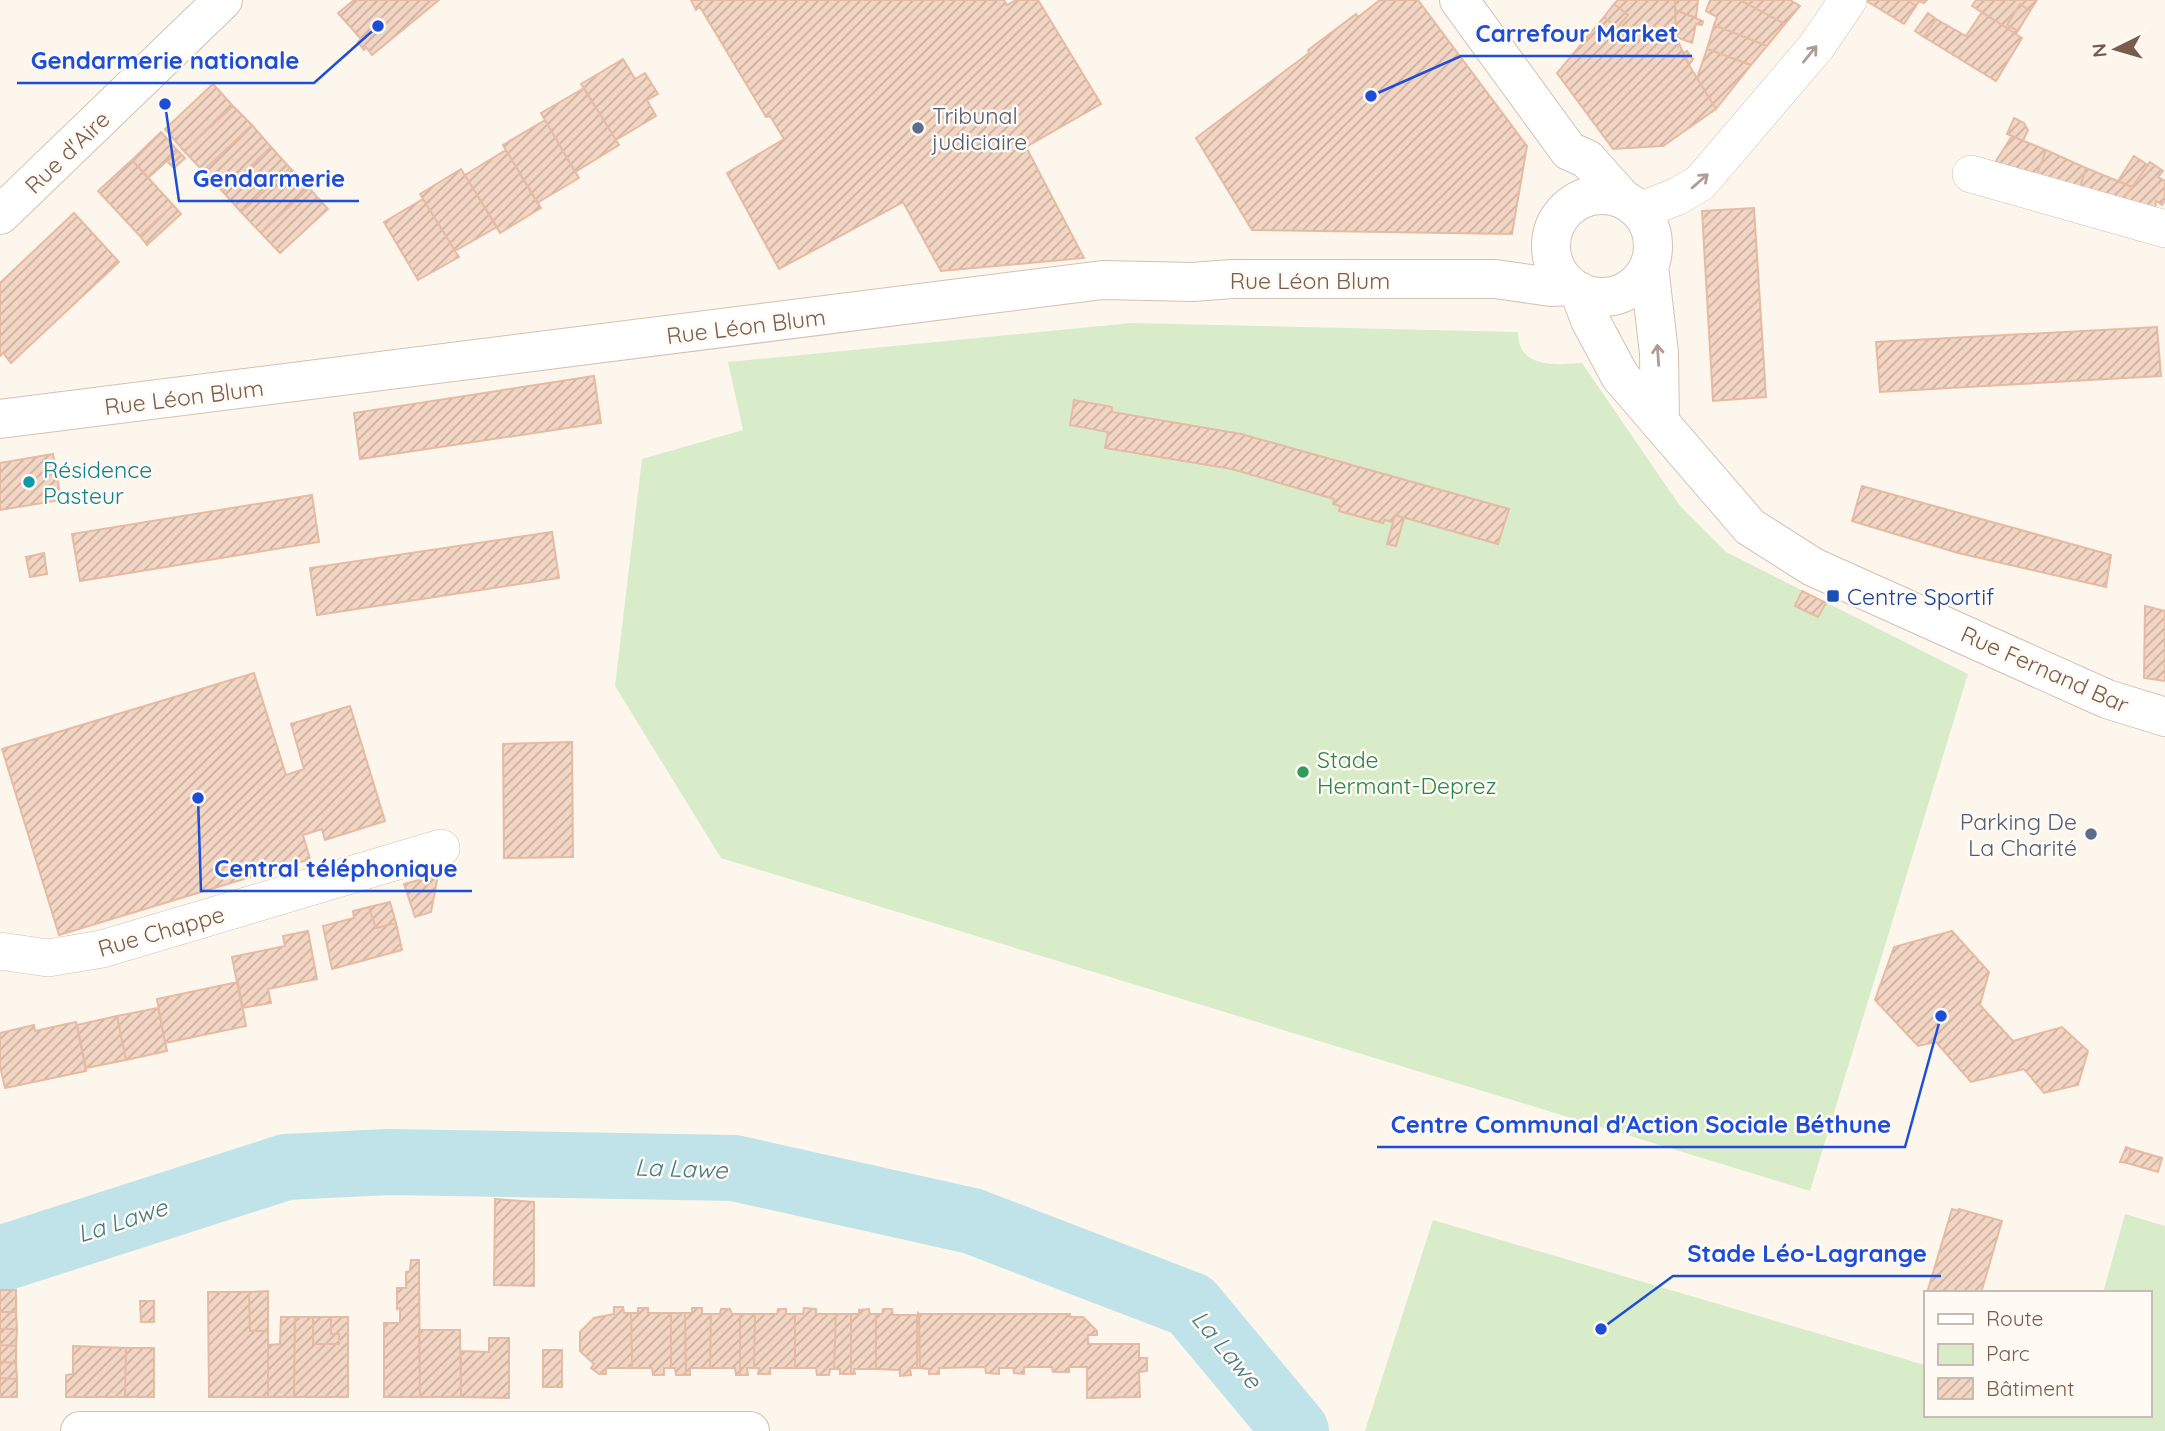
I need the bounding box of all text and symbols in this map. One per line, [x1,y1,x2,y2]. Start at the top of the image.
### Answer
callout: Carrefour Market [1461,11,1692,56]
north arrow [2081,14,2151,84]
text: Carrefour Market [1476,18,1678,48]
callout: Gendarmerie nationale [17,38,314,83]
text: N [2087,42,2112,58]
text: Gendarmerie nationale [31,45,299,75]
one-way arrow [1803,45,1818,63]
place label: Tribunal judiciaire [931,101,1027,156]
street label: Rue d'Aire [18,104,116,200]
marker: Tribunal judiciaire [910,120,926,136]
callout: Gendarmerie [179,156,359,201]
text: Gendarmerie [193,163,345,193]
one-way arrow [1691,173,1709,189]
street label: Rue Léon Blum [1230,266,1390,295]
street label: Rue Léon Blum [665,302,827,350]
one-way arrow [1651,344,1664,367]
street label: Rue Léon Blum [103,373,265,421]
place label: Résidence Pasteur [43,455,152,510]
marker: Résidence Pasteur [21,474,37,490]
place label: Centre Sportif [1847,582,1994,611]
marker: Centre Sportif [1825,588,1841,604]
street label: Rue Fernand Bar [1957,619,2134,719]
place label: Stade Hermant-Deprez [1317,745,1496,800]
marker: Stade Hermant-Deprez [1295,764,1311,780]
place label: Parking De La Charité [1960,807,2077,862]
marker: Parking De La Charité [2083,826,2099,842]
callout: Central téléphonique [201,846,472,891]
text: Central téléphonique [214,853,458,883]
street label: Rue Chappe [94,899,228,963]
callout: Centre Communal d'Action Sociale Béthune [1377,1102,1905,1147]
text: Centre Communal d'Action Sociale Béthune [1391,1109,1891,1139]
water label: La Lawe [634,1151,729,1185]
water label: La Lawe [73,1191,172,1249]
callout: Stade Léo-Lagrange [1673,1231,1941,1276]
text: Stade Léo-Lagrange [1687,1238,1927,1268]
legend [1924,1291,2151,1417]
water label: La Lawe [1186,1304,1269,1395]
text: Route [1986,1305,2043,1331]
text: Parc [1986,1340,2030,1366]
text: Bâtiment [1986,1375,2074,1401]

